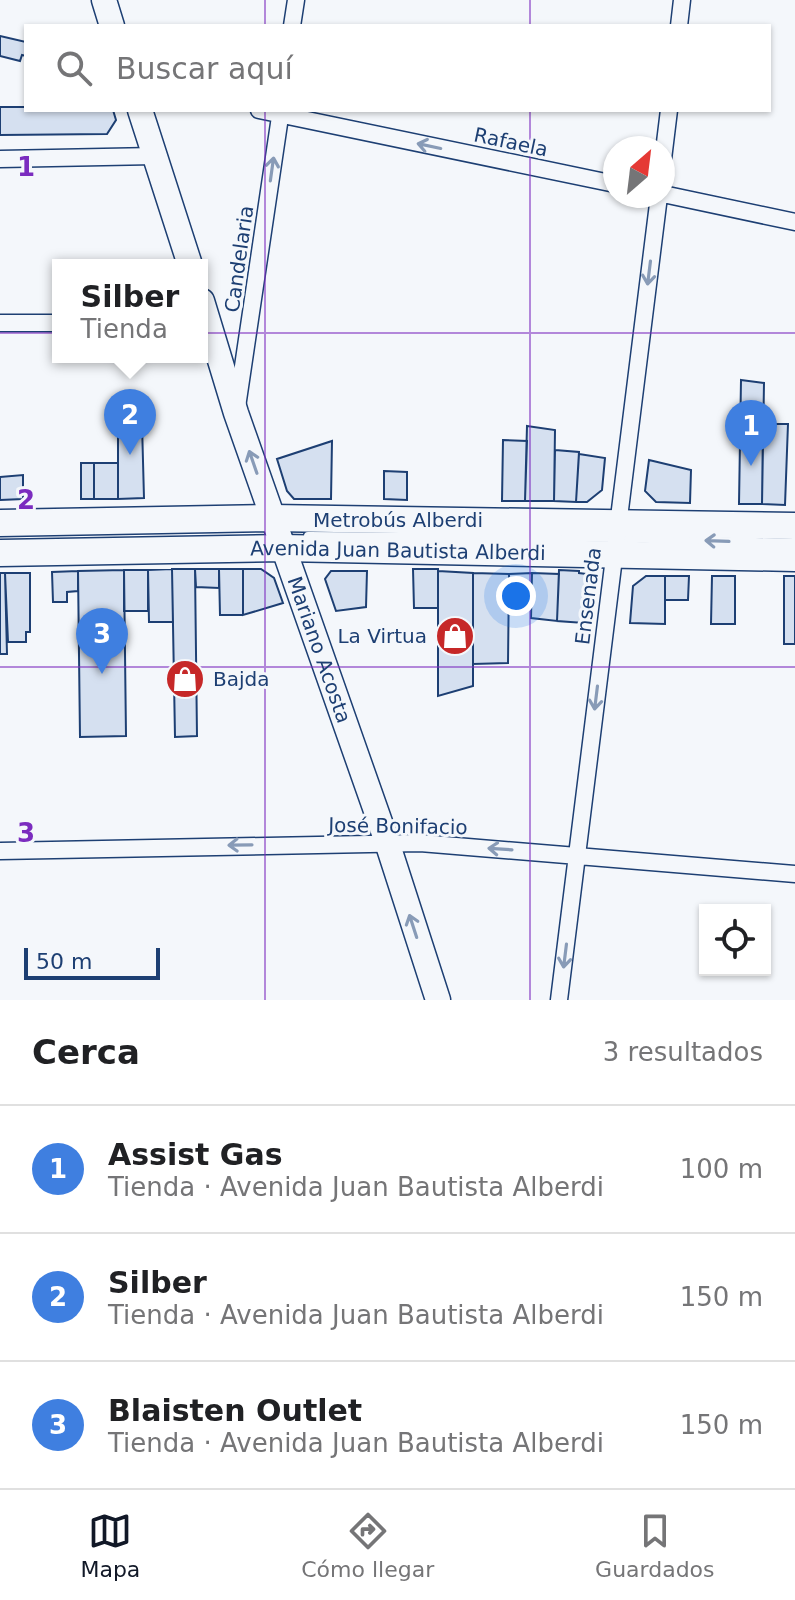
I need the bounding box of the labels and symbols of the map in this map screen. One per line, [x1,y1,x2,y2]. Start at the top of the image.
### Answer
street label: Rafaela [472,122,550,162]
north arrow [603,136,675,208]
one-way arrow [417,137,442,152]
text: 1 [17,152,35,182]
one-way arrow [265,157,280,183]
street label: Candelaria [220,204,258,314]
one-way arrow [641,259,656,286]
pin: 2 [104,389,156,455]
pin: 1 [725,400,777,466]
one-way arrow [245,450,260,475]
text: 2 [17,485,35,515]
street label: Metrobús Alberdi [313,508,483,532]
one-way arrow [704,533,731,548]
street label: Avenida Juan Bautista Alberdi [250,536,546,565]
street label: Ensenada [570,546,606,646]
street label: Mariano Acosta [282,573,356,726]
your location [496,576,536,616]
pin: 3 [76,608,128,674]
shop icon: La Virtua [434,615,476,657]
place label: La Virtua [337,624,427,648]
shop icon: Bajda [164,658,206,700]
place label: Bajda [213,667,269,691]
one-way arrow [588,684,603,711]
street label: José Bonifacio [326,813,468,839]
text: 3 [17,818,35,848]
one-way arrow [227,838,254,853]
one-way arrow [487,841,513,856]
one-way arrow [405,914,420,939]
one-way arrow [557,942,572,969]
scale bar [24,944,160,980]

